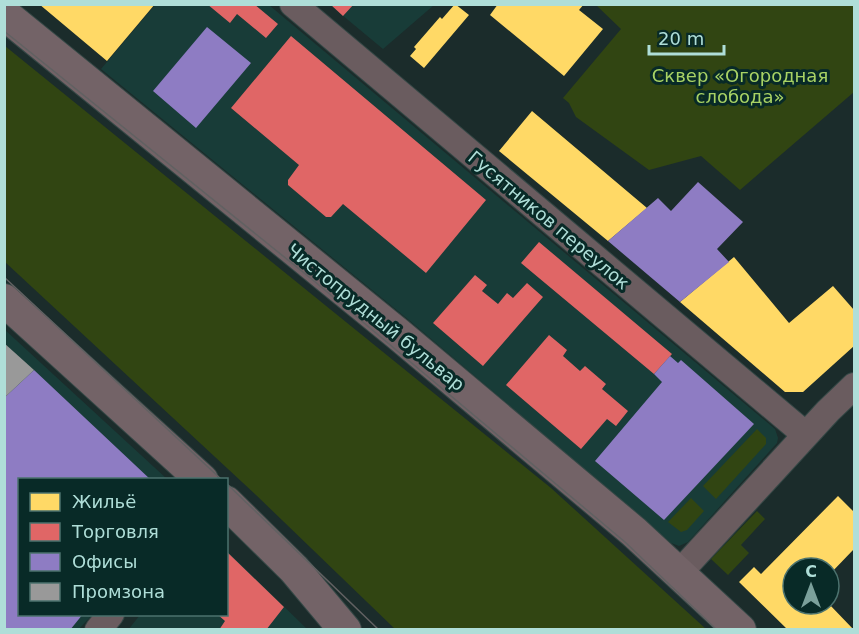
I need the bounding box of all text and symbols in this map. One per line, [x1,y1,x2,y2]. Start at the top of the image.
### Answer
scale bar [649,18,724,56]
text: 20 m [658,28,704,49]
park label: Сквер «Огородная слобода» [652,65,828,107]
street label: Гусятников переулок [464,146,634,294]
street label: Чистопрудный бульвар [283,239,469,395]
legend [18,478,228,616]
text: Жильё [72,491,136,512]
text: Торговля [71,521,159,542]
text: Офисы [72,551,137,572]
north arrow [781,556,841,616]
text: С [805,562,817,581]
text: Промзона [72,581,165,602]

